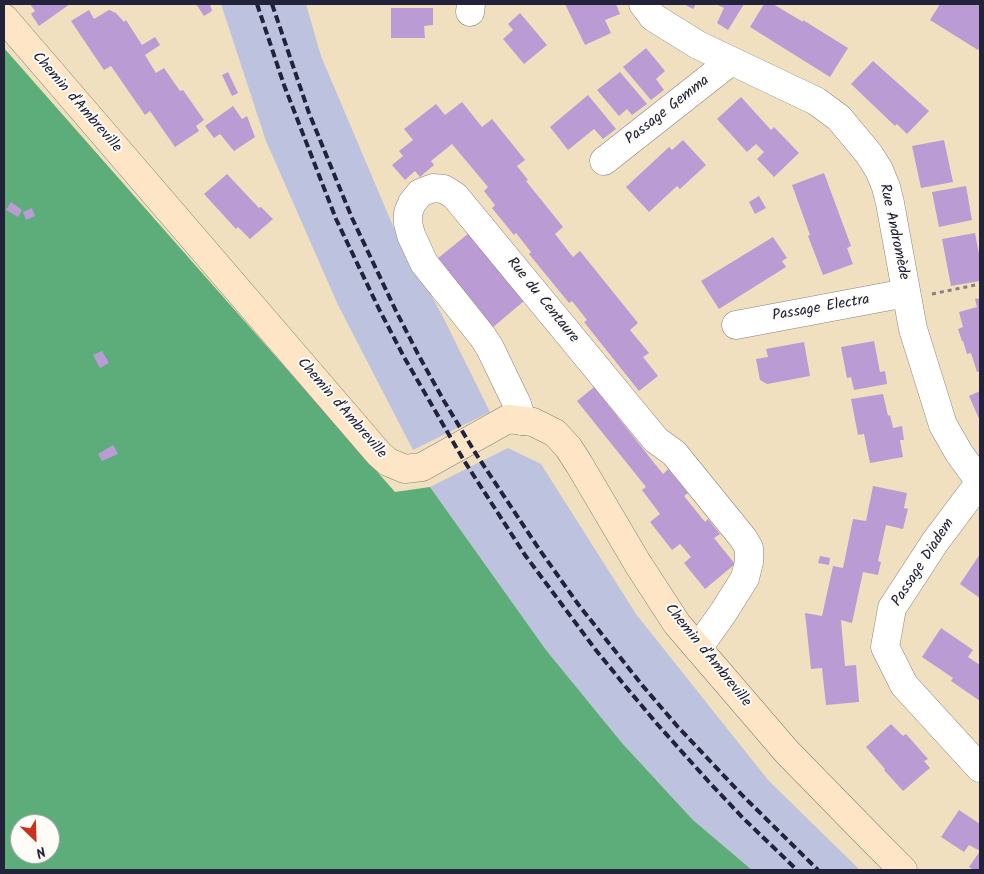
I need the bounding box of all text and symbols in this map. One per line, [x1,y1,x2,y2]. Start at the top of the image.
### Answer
street label: Chemin d'Ambreville [27,49,125,157]
street label: Passage Gemma [622,73,714,149]
street label: Rue Andromède [874,182,912,282]
street label: Rue du Centaure [502,255,582,347]
street label: Passage Electra [771,292,871,326]
street label: Chemin d'Ambreville [292,355,390,463]
street label: Passage Diadem [889,516,959,610]
street label: Chemin d'Ambreville [660,601,754,711]
north arrow [10,814,60,864]
text: N [32,840,49,864]

